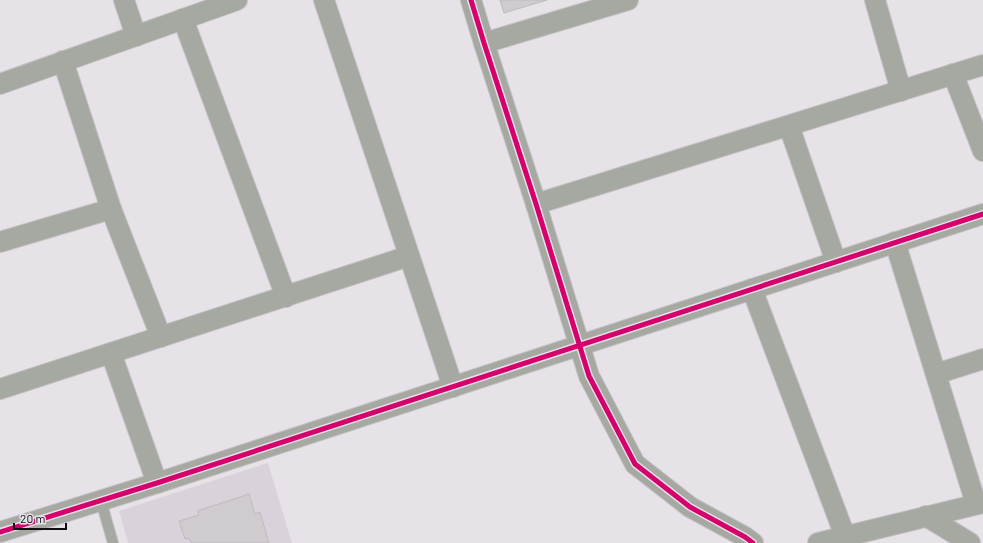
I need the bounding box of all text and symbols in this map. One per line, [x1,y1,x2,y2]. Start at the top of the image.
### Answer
scale bar [14,505,66,531]
text: 20 m [20,511,46,525]

